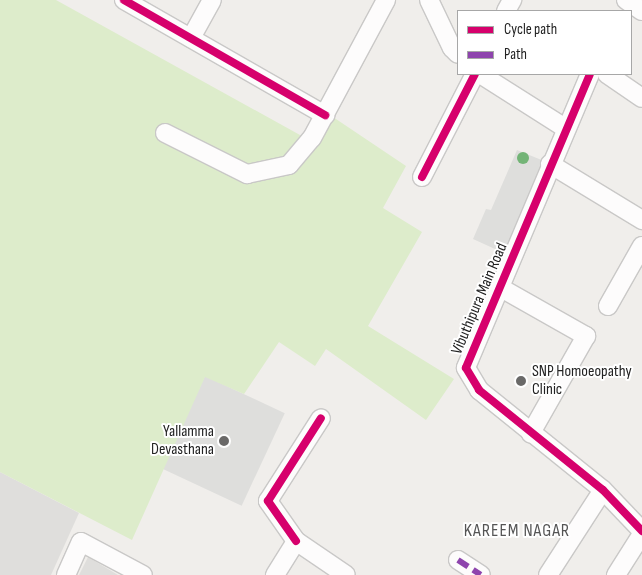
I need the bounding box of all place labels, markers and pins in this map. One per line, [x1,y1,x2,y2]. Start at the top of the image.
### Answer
place label: SNP Homoeopathy Clinic [532,362,632,400]
marker: SNP Homoeopathy Clinic [514,374,528,388]
place label: Yallamma Devasthana [151,422,214,460]
marker: Yallamma Devasthana [218,435,230,447]

